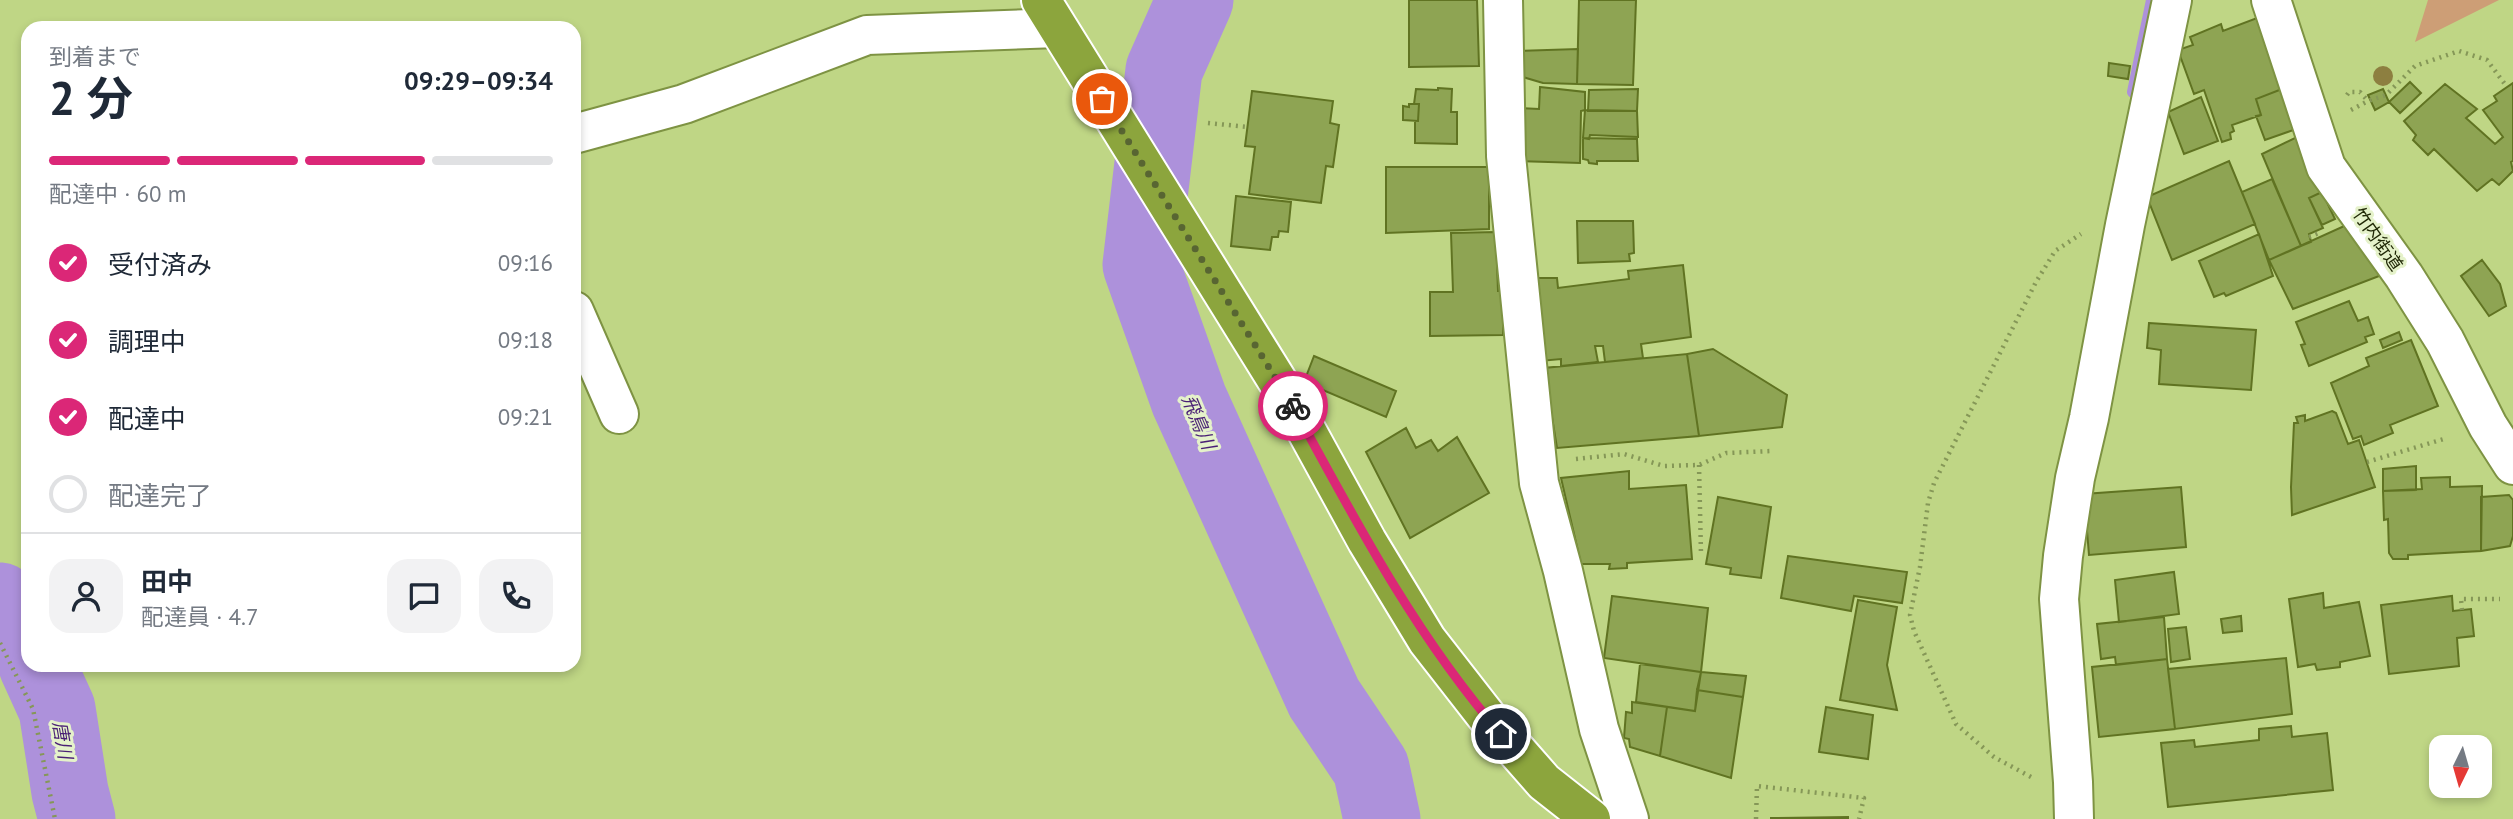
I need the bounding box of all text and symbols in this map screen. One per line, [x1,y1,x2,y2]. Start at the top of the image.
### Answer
text: 到着まで [49,42,141,71]
text: 09:29–09:34 [404,64,553,97]
text: 2 分 [49,68,133,128]
pin [1072,69,1132,129]
icon: bag [1083,80,1121,118]
text: 配達中 · 60 m [49,179,186,208]
street label: 竹内街道 [2348,203,2408,275]
icon: check [49,244,87,282]
text: 受付済み [108,248,212,281]
text: 09:16 [498,248,553,277]
icon: check [49,321,87,359]
text: 調理中 [108,325,186,358]
text: 09:18 [498,325,553,354]
courier [1258,371,1328,441]
icon: bike [1274,387,1312,425]
water label: 飛鳥川 [1177,391,1222,455]
icon: check [49,398,87,436]
text: 配達中 [108,402,186,435]
text: 09:21 [498,402,553,431]
text: 配達完了 [108,479,212,512]
button: person [49,559,123,633]
button: chat [387,559,461,633]
button: phone [479,559,553,633]
text: 田中 [141,565,193,598]
text: 配達員 · 4.7 [141,602,258,631]
pin [1471,704,1531,764]
icon: home [1482,715,1520,753]
water label: 唐川 [48,719,78,763]
north arrow [2429,735,2492,798]
map controls [2429,735,2492,798]

